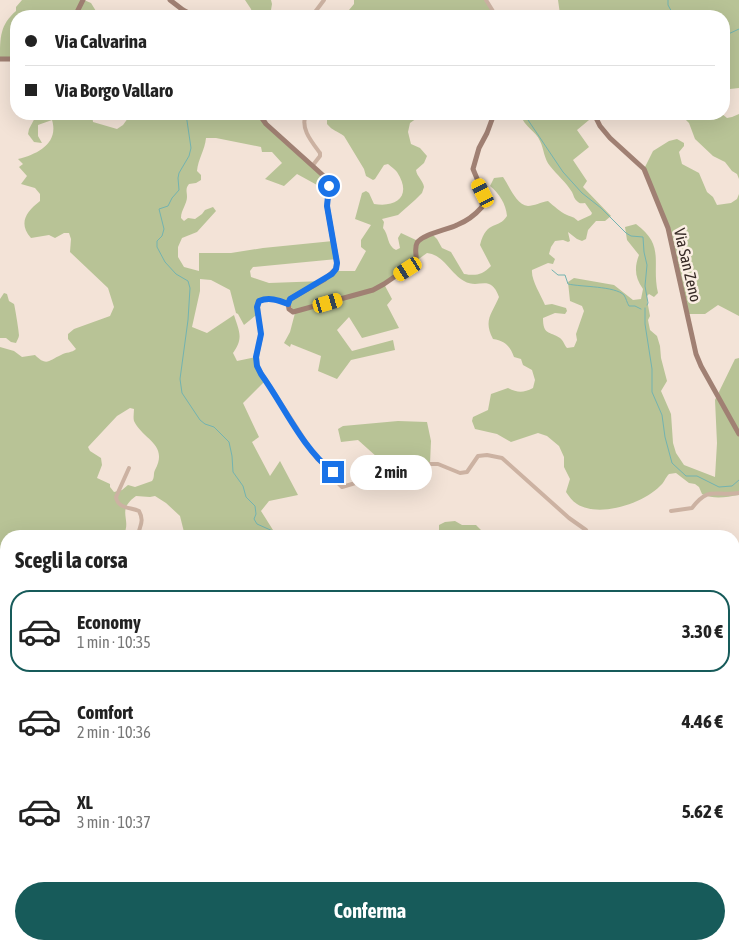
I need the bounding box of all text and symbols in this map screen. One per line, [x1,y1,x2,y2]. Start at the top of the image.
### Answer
text: Via Calvarina [55,30,147,52]
text: Via Borgo Vallaro [55,79,173,101]
route start [318,175,340,197]
car [469,176,496,210]
street label: Via San Zeno [671,226,705,304]
car [391,255,424,283]
car [311,292,344,314]
callout: 2 min [350,454,433,490]
route end [322,461,344,483]
text: 2 min [375,463,407,481]
text: Scegli la corsa [15,547,128,573]
icon: car [17,609,62,654]
text: Economy [77,611,141,633]
text: 3.30 € [682,620,723,642]
text: 1 min · 10:35 [77,633,151,651]
icon: car [17,699,62,744]
text: Comfort [77,701,133,723]
text: 4.46 € [682,710,723,732]
text: 2 min · 10:36 [77,723,151,741]
icon: car [17,789,62,834]
text: XL [77,791,93,813]
text: 5.62 € [682,800,723,822]
text: 3 min · 10:37 [77,813,151,831]
button: Conferma [15,882,725,940]

